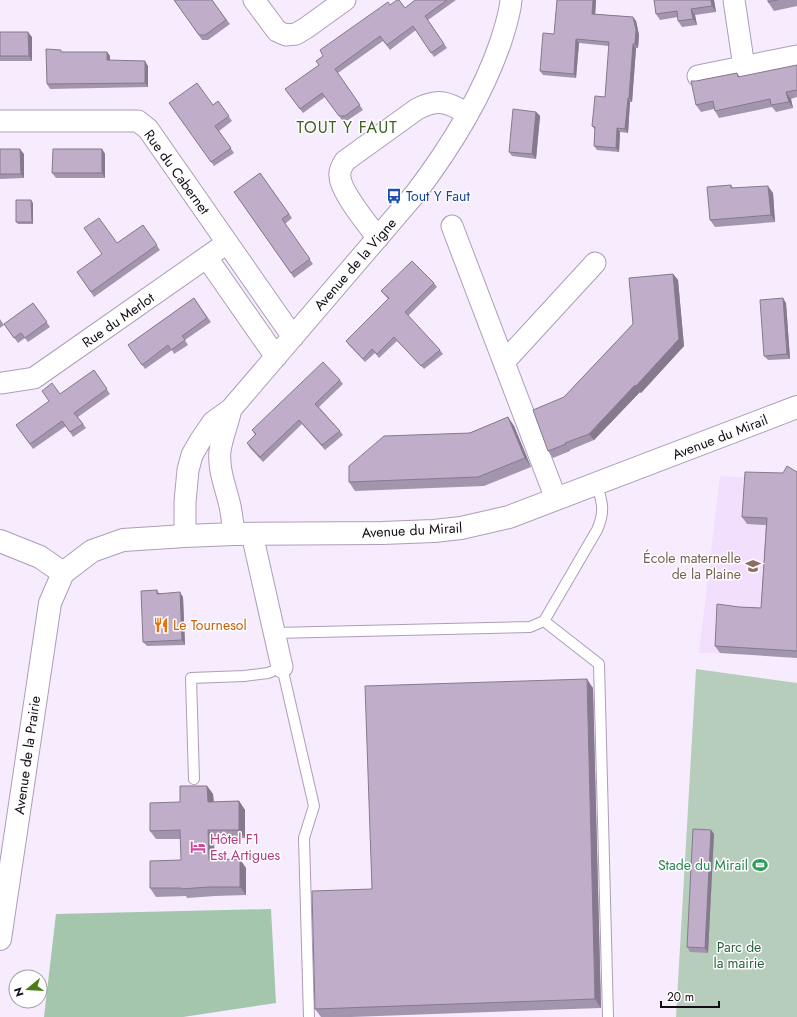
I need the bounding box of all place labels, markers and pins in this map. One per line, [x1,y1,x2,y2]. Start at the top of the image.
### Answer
place label: Tout Y Faut [406,186,470,206]
bus stop icon: Tout Y Faut [385,187,403,205]
place label: École maternelle de la Plaine [643,548,741,584]
school or university icon: École maternelle de la Plaine [744,557,762,575]
place label: Le Tournesol [173,615,247,635]
restaurant icon: Le Tournesol [152,616,170,634]
place label: Hôtel F1 Est Artigues [210,829,280,865]
hotel icon: Hôtel F1 Est Artigues [189,838,207,856]
place label: Stade du Mirail [658,855,748,875]
sports icon: Stade du Mirail [751,856,769,874]

